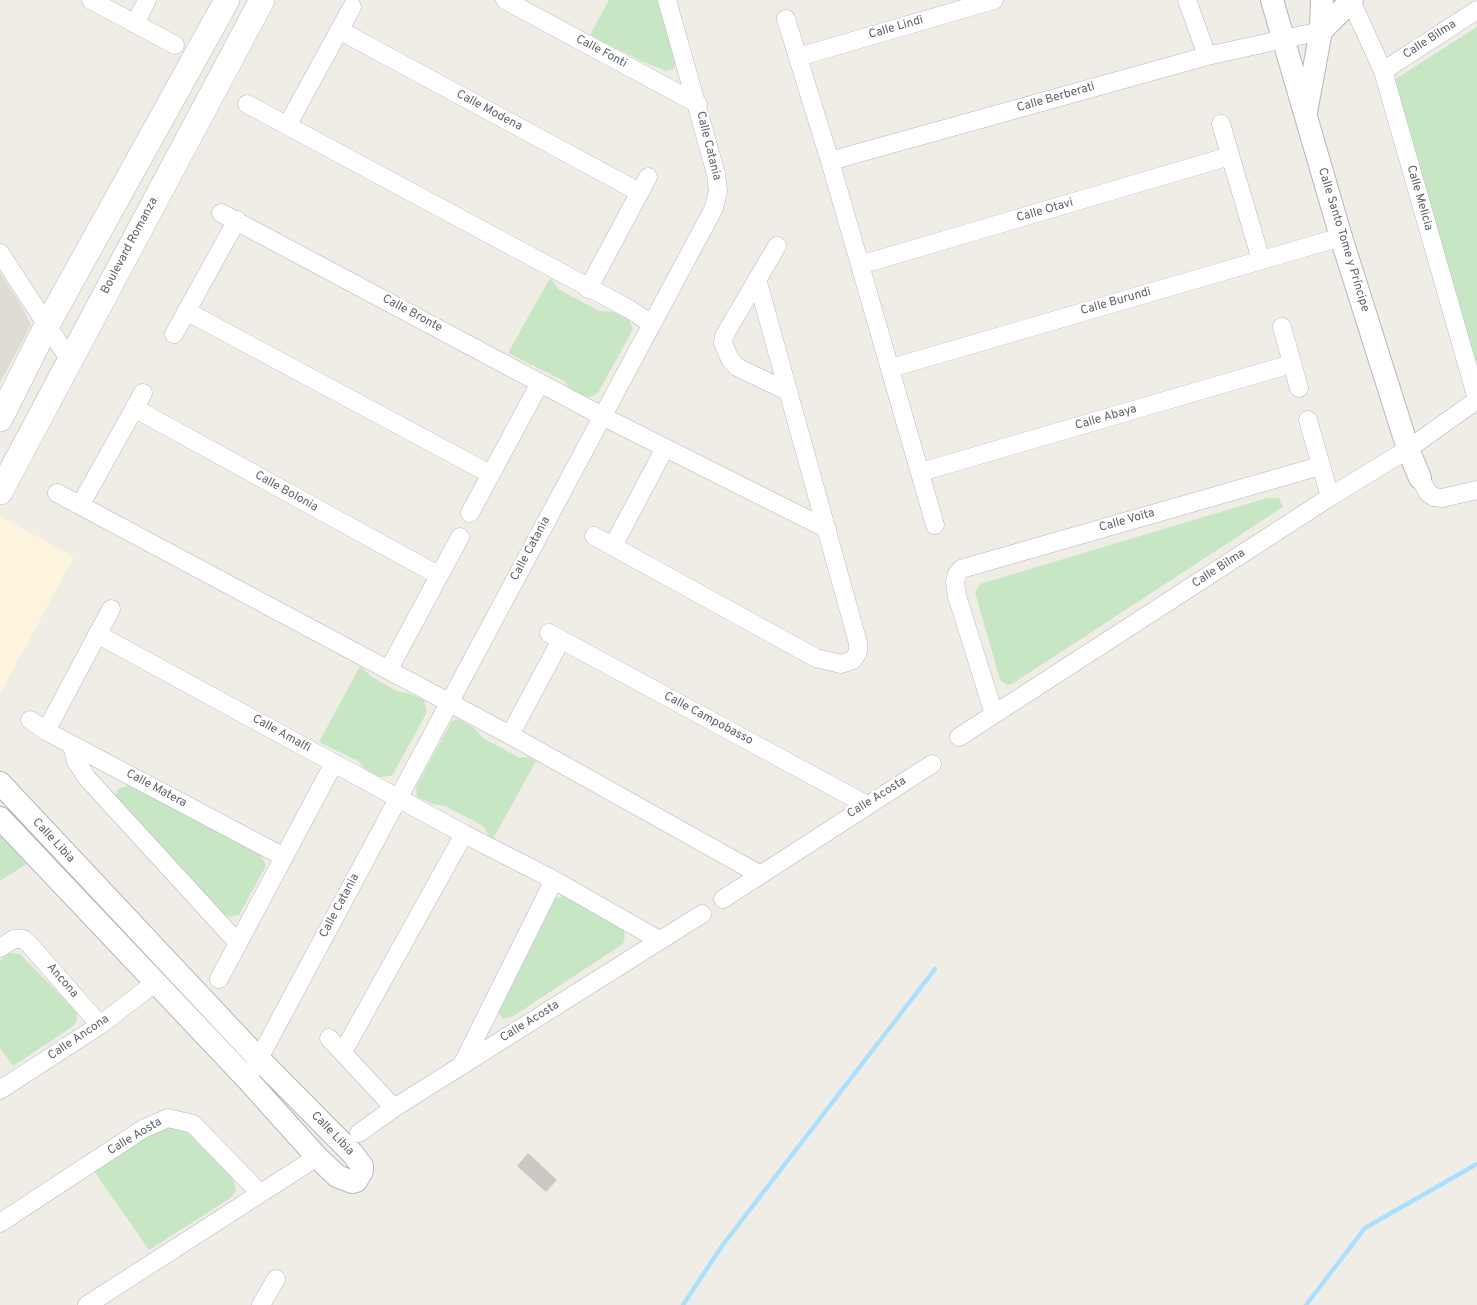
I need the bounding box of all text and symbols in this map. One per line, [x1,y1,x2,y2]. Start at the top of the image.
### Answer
street label: Calle Lindi [867,13,925,43]
street label: Calle Bilma [1401,18,1459,62]
street label: Calle Fonti [573,33,629,71]
street label: Calle Berberati [1015,80,1097,116]
street label: Calle Modena [454,88,524,134]
street label: Calle Catania [692,110,724,182]
street label: Calle Melicia [1403,164,1435,232]
street label: Calle Santo Tome y Príncipe [1314,166,1372,314]
street label: Boulevard Romanza [98,195,162,297]
street label: Calle Otavi [1015,196,1075,226]
street label: Calle Burundi [1079,285,1153,319]
street label: Calle Bronte [379,292,445,336]
street label: Calle Abaya [1074,402,1138,434]
street label: Calle Bolonia [252,469,320,515]
street label: Calle Voita [1098,506,1156,536]
street label: Calle Catania [508,514,554,584]
street label: Calle Bilma [1190,547,1248,591]
street label: Calle Campobasso [661,689,755,749]
street label: Calle Amalfi [249,712,313,756]
street label: Calle Matera [123,767,189,811]
street label: Calle Acosta [845,774,909,822]
street label: Calle Libia [29,816,77,866]
street label: Calle Catania [317,871,363,941]
street label: Ancona [43,961,81,1001]
street label: Calle Acosta [498,998,562,1046]
street label: Calle Ancona [46,1012,112,1064]
street label: Calle Libia [308,1109,356,1159]
street label: Calle Aosta [105,1115,165,1159]

